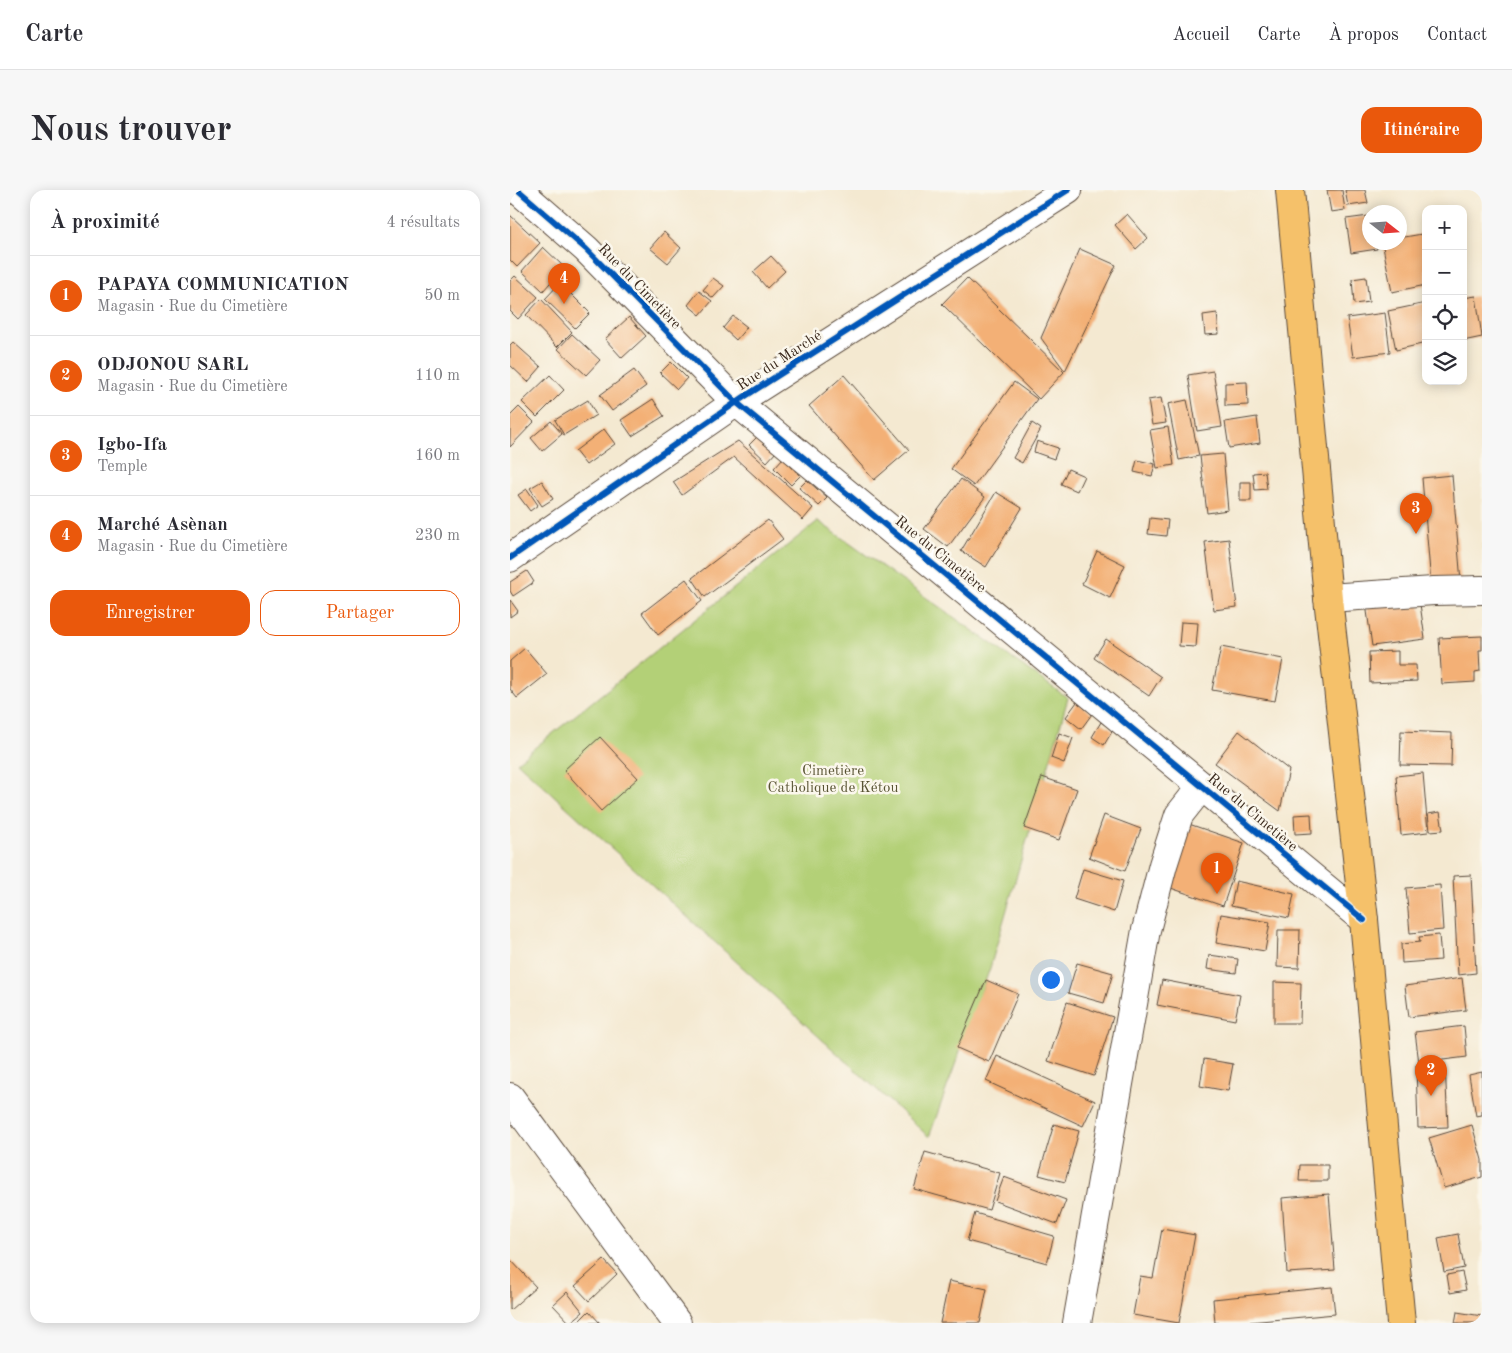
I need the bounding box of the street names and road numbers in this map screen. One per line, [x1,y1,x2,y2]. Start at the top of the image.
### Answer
street label: Rue du Cimetière [595,242,683,333]
street label: Rue du Marché [735,328,825,394]
street label: Rue du Cimetière [892,514,988,596]
street label: Rue du Cimetière [1204,771,1300,855]

